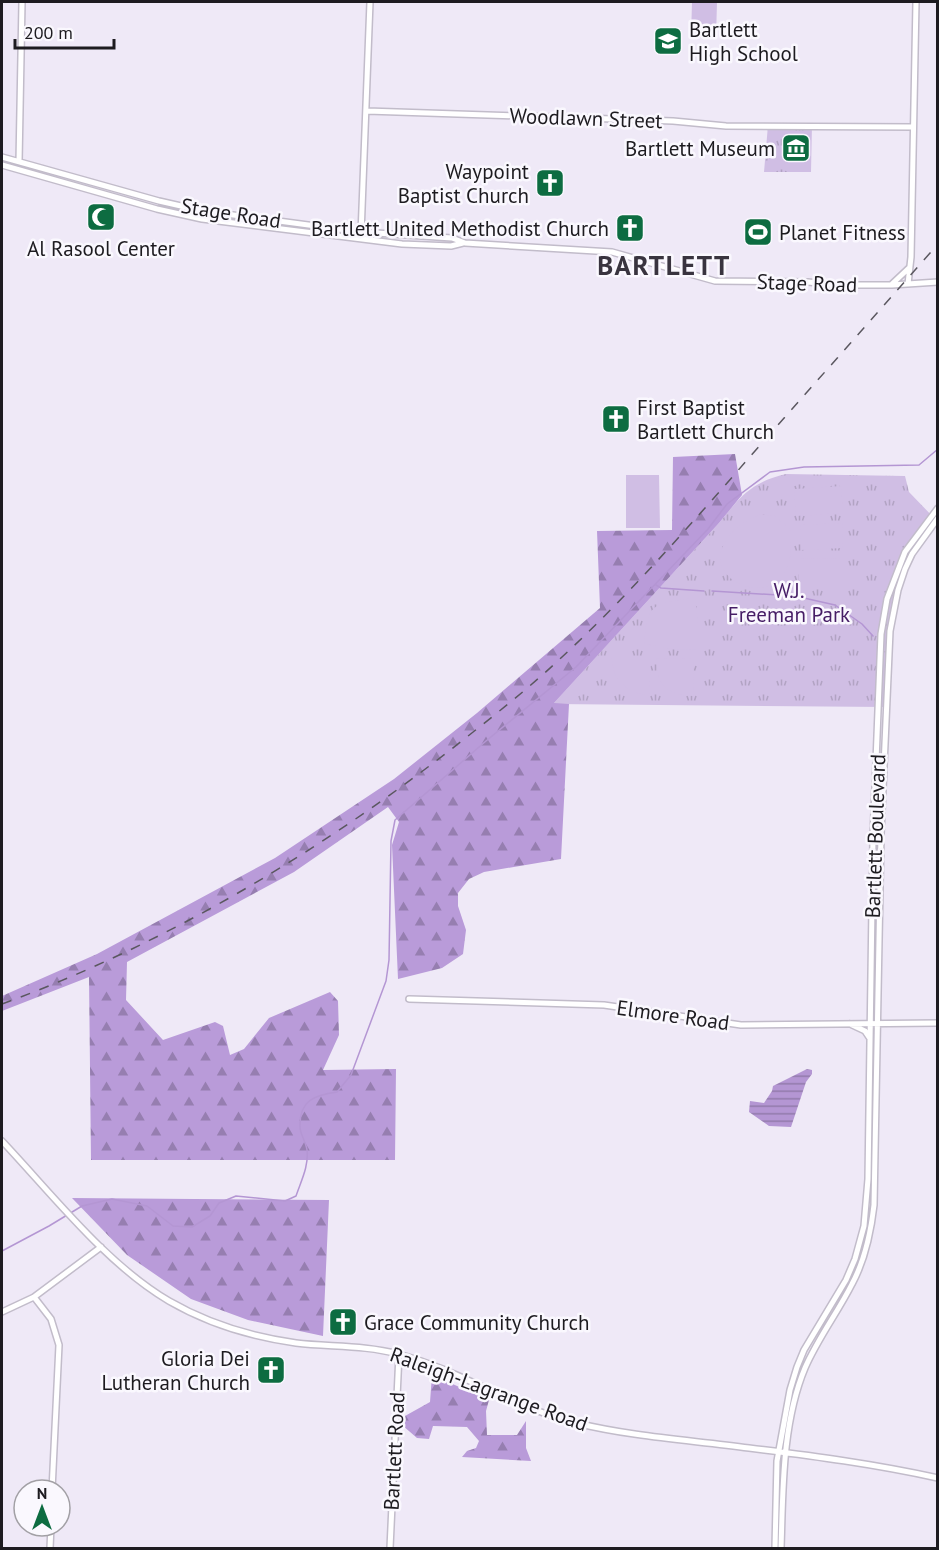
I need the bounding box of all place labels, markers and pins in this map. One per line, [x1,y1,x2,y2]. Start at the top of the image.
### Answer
place label: Bartlett High School [689,16,798,67]
school or university icon: Bartlett High School [652,25,684,57]
museum icon: Bartlett Museum [780,132,812,164]
place label: Bartlett Museum [625,135,775,162]
place label: Waypoint Baptist Church [398,158,529,209]
church icon: Waypoint Baptist Church [534,167,566,199]
mosque icon: Al Rasool Center [85,201,117,233]
church icon: Bartlett United Methodist Church [614,212,646,244]
place label: Bartlett United Methodist Church [311,215,609,242]
sports icon: Planet Fitness [742,216,774,248]
place label: Planet Fitness [779,219,906,246]
place label: Al Rasool Center [27,235,175,262]
place label: First Baptist Bartlett Church [637,394,774,445]
church icon: First Baptist Bartlett Church [600,403,632,435]
church icon: Grace Community Church [327,1306,359,1338]
place label: Grace Community Church [364,1309,589,1336]
place label: Gloria Dei Lutheran Church [101,1345,250,1396]
church icon: Gloria Dei Lutheran Church [255,1354,287,1386]

